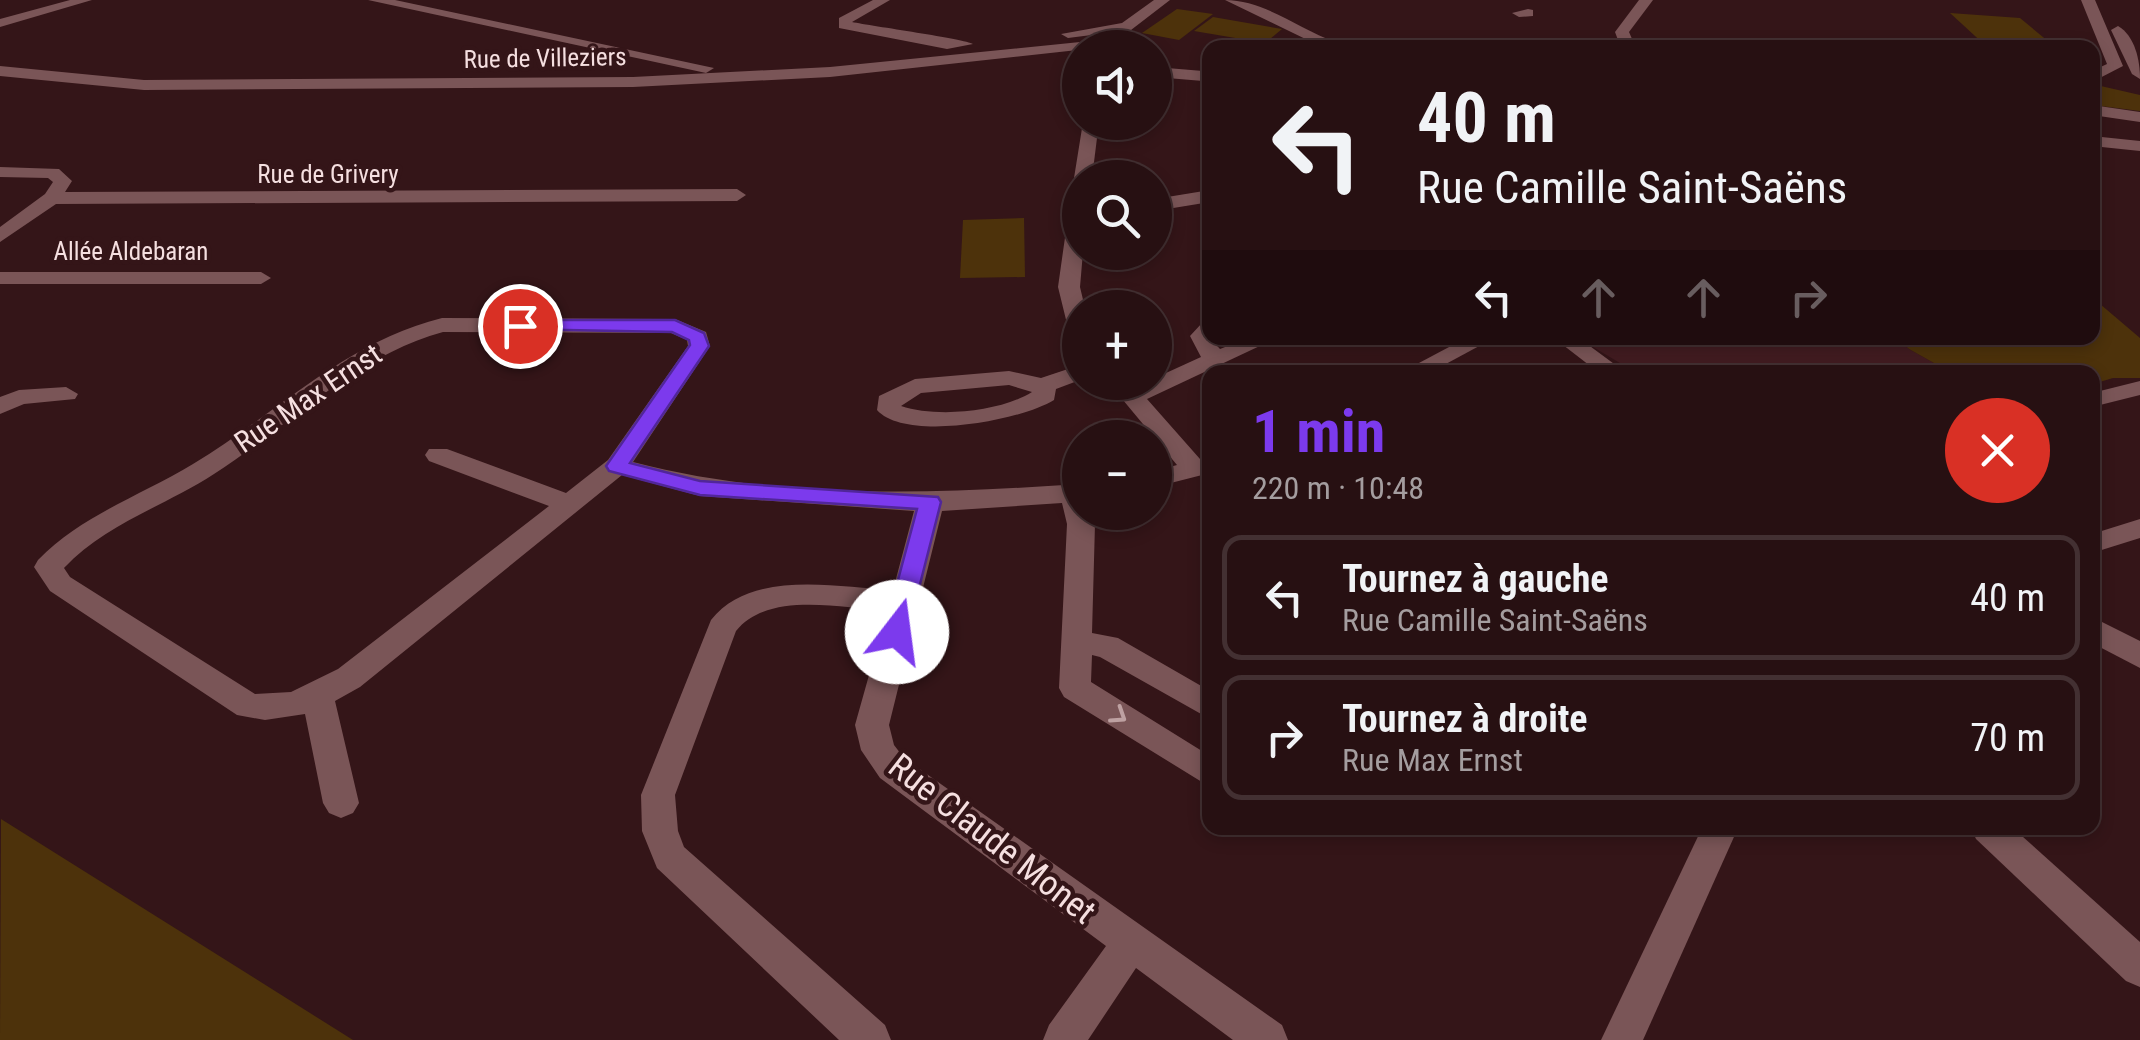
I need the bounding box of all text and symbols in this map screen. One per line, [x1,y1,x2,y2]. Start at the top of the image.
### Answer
map controls [1062,30,1172,530]
button: sound [1062,30,1172,140]
street label: Rue de Villeziers [463,42,627,74]
text: 40 m [1417,77,1556,159]
icon: left [1252,80,1382,210]
street label: Rue de Grivery [257,160,399,189]
button: search [1062,160,1172,270]
text: Rue Camille Saint-Saëns [1417,161,1847,214]
street label: Allée Aldebaran [54,237,208,266]
icon: left [1466,270,1521,325]
icon: ahead [1571,270,1626,325]
icon: ahead [1676,270,1731,325]
icon: right [1781,270,1836,325]
pin [478,284,563,369]
button: + [1062,290,1172,400]
icon: arrive [493,299,548,354]
street label: Rue Max Ernst [228,336,388,460]
text: 1 min [1252,396,1385,467]
button: close [1945,398,2050,503]
button: − [1062,420,1172,530]
text: 220 m · 10:48 [1252,469,1424,507]
text: Tournez à gauche [1342,557,1609,601]
icon: left [1257,570,1312,625]
text: 40 m [1970,576,2045,620]
position arrow [845,580,949,684]
text: Rue Camille Saint-Saëns [1342,601,1648,639]
text: Tournez à droite [1342,697,1588,741]
one-way arrow [1108,704,1126,723]
icon: right [1257,710,1312,765]
text: 70 m [1970,716,2045,760]
text: Rue Max Ernst [1342,741,1523,779]
street label: Rue Claude Monet [880,746,1104,932]

